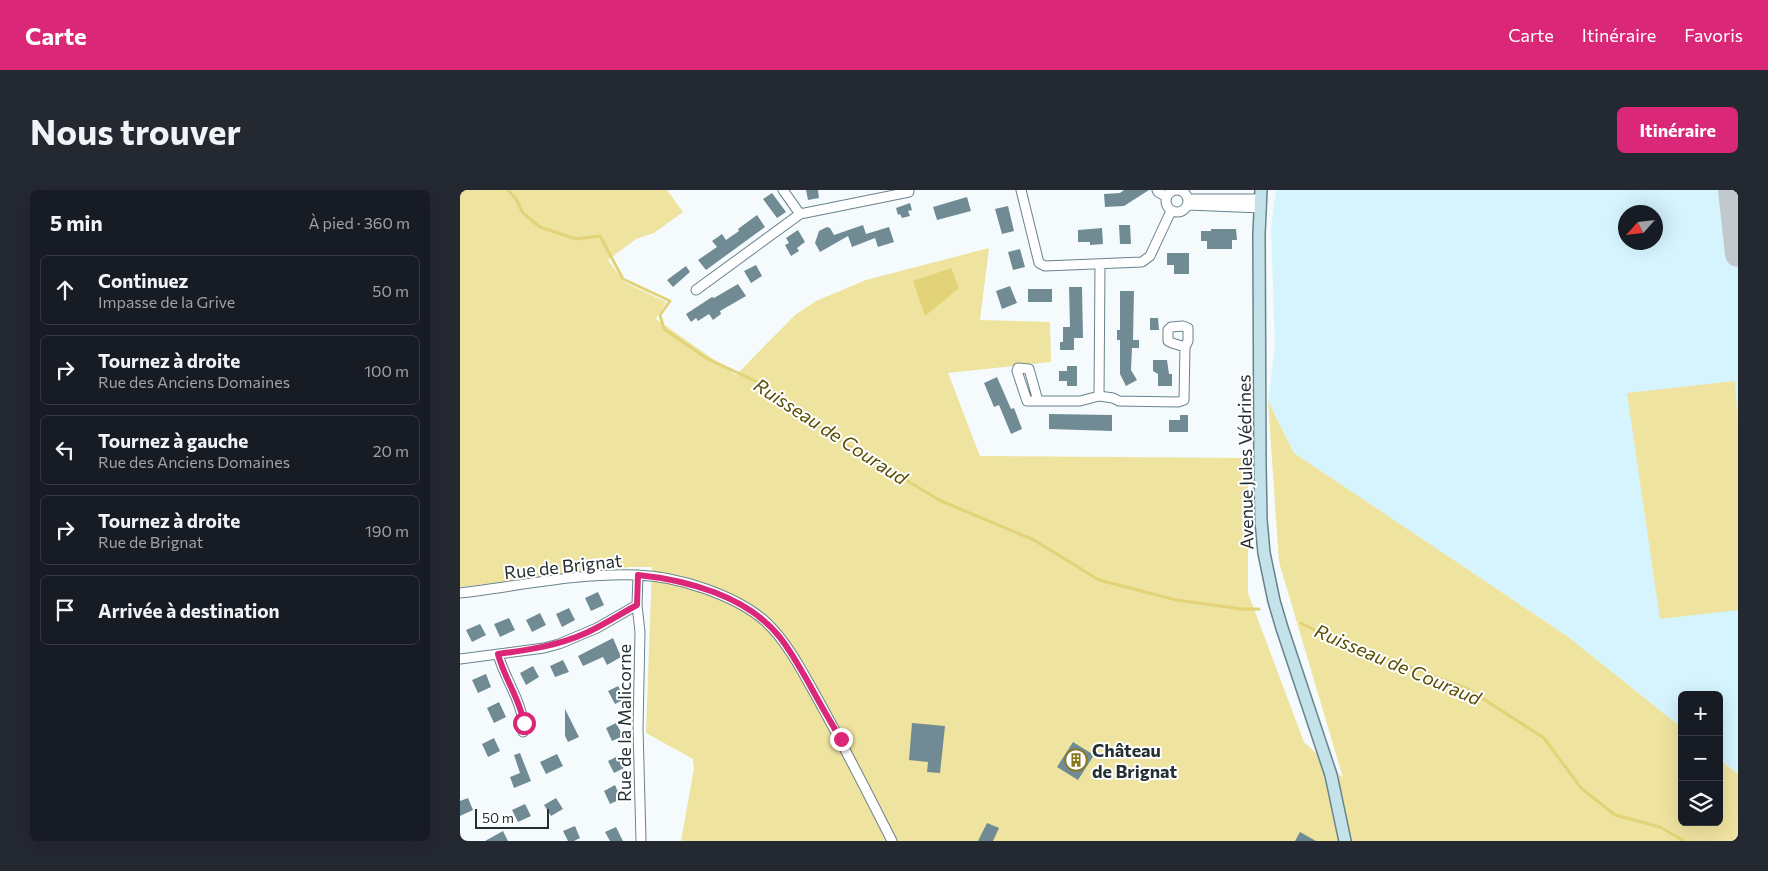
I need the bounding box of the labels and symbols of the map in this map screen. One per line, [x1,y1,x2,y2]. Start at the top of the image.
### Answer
north arrow [1618,205,1663,250]
water label: Ruisseau de Couraud [750,373,913,490]
street label: Avenue Jules Védrines [1232,374,1258,550]
street label: Rue de Brignat [503,549,623,583]
water label: Ruisseau de Couraud [1312,619,1485,710]
street label: Rue de la Malicorne [613,644,635,802]
route start [513,712,536,735]
route end [830,728,853,751]
place label: Château de Brignat [1092,739,1178,782]
building icon: Château de Brignat [1064,748,1088,772]
scale bar [475,806,549,829]

